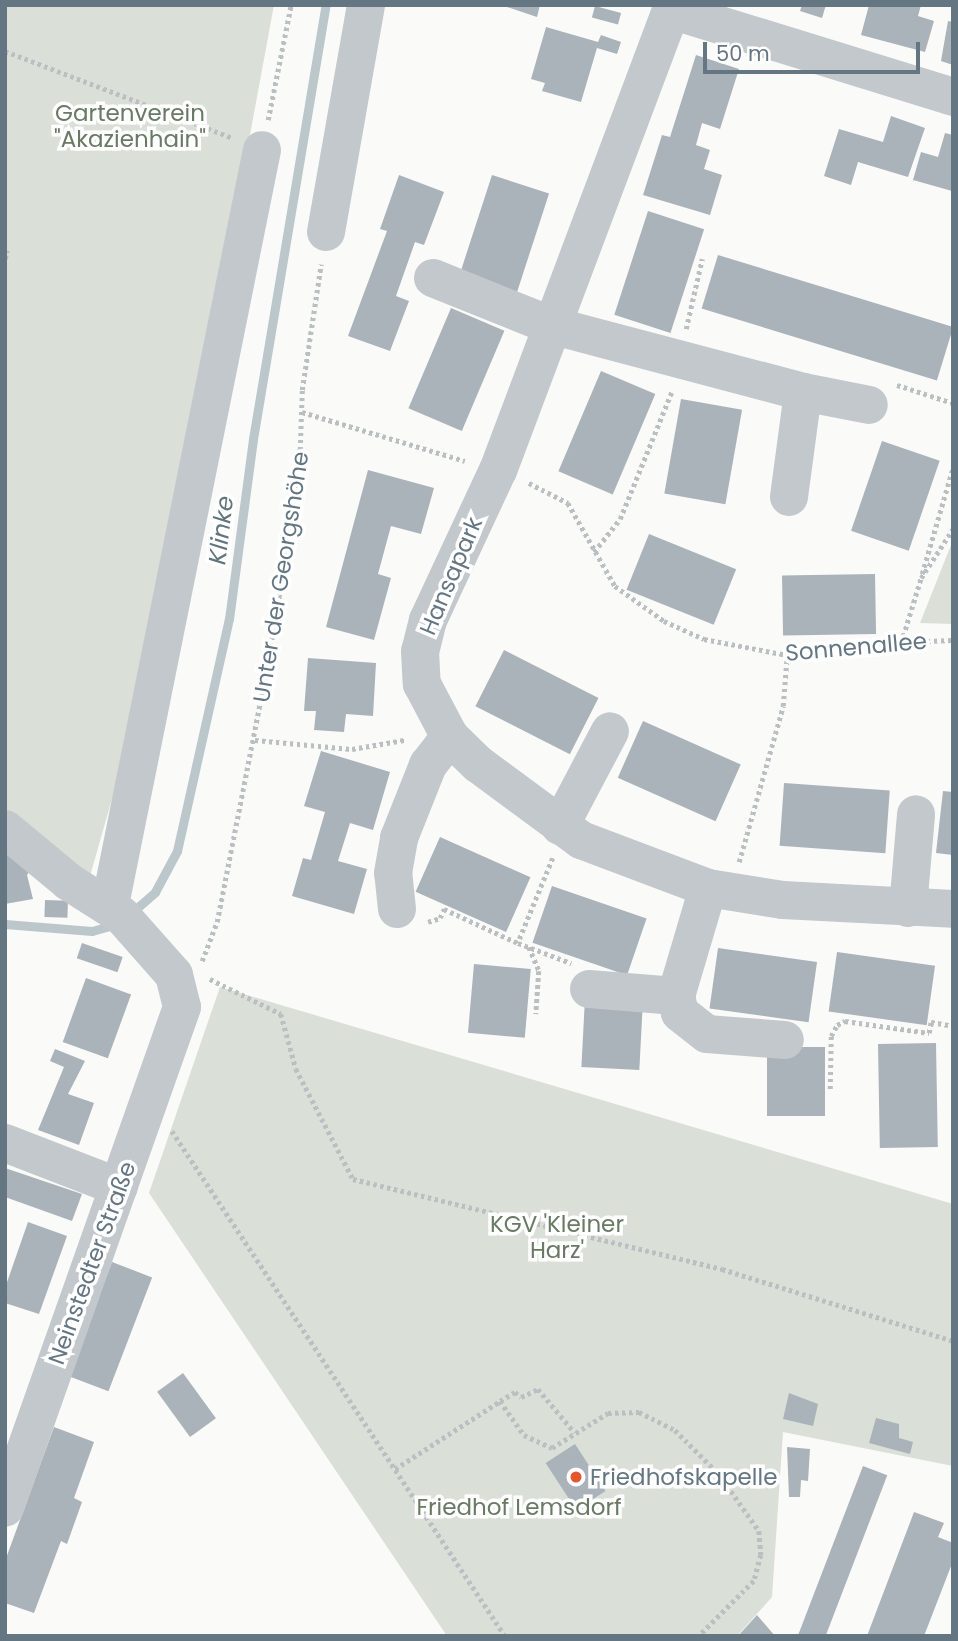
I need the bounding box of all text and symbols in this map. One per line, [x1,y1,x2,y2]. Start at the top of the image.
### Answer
scale bar [706,28,923,72]
text: 50 m [716,39,770,68]
park label: Gartenverein "Akazienhain" [54,99,206,153]
street label: Unter der Georgshöhe [248,450,314,704]
water label: Klinke [203,494,239,566]
street label: Hansapark [414,513,488,639]
street label: Sonnenallee [784,627,928,667]
street label: Neinstedter Straße [42,1158,142,1368]
park label: KGV 'Kleiner Harz' [490,1210,624,1264]
place label: Friedhofskapelle [590,1463,777,1491]
marker: Friedhofskapelle [568,1469,584,1485]
park label: Friedhof Lemsdorf [416,1493,622,1521]

